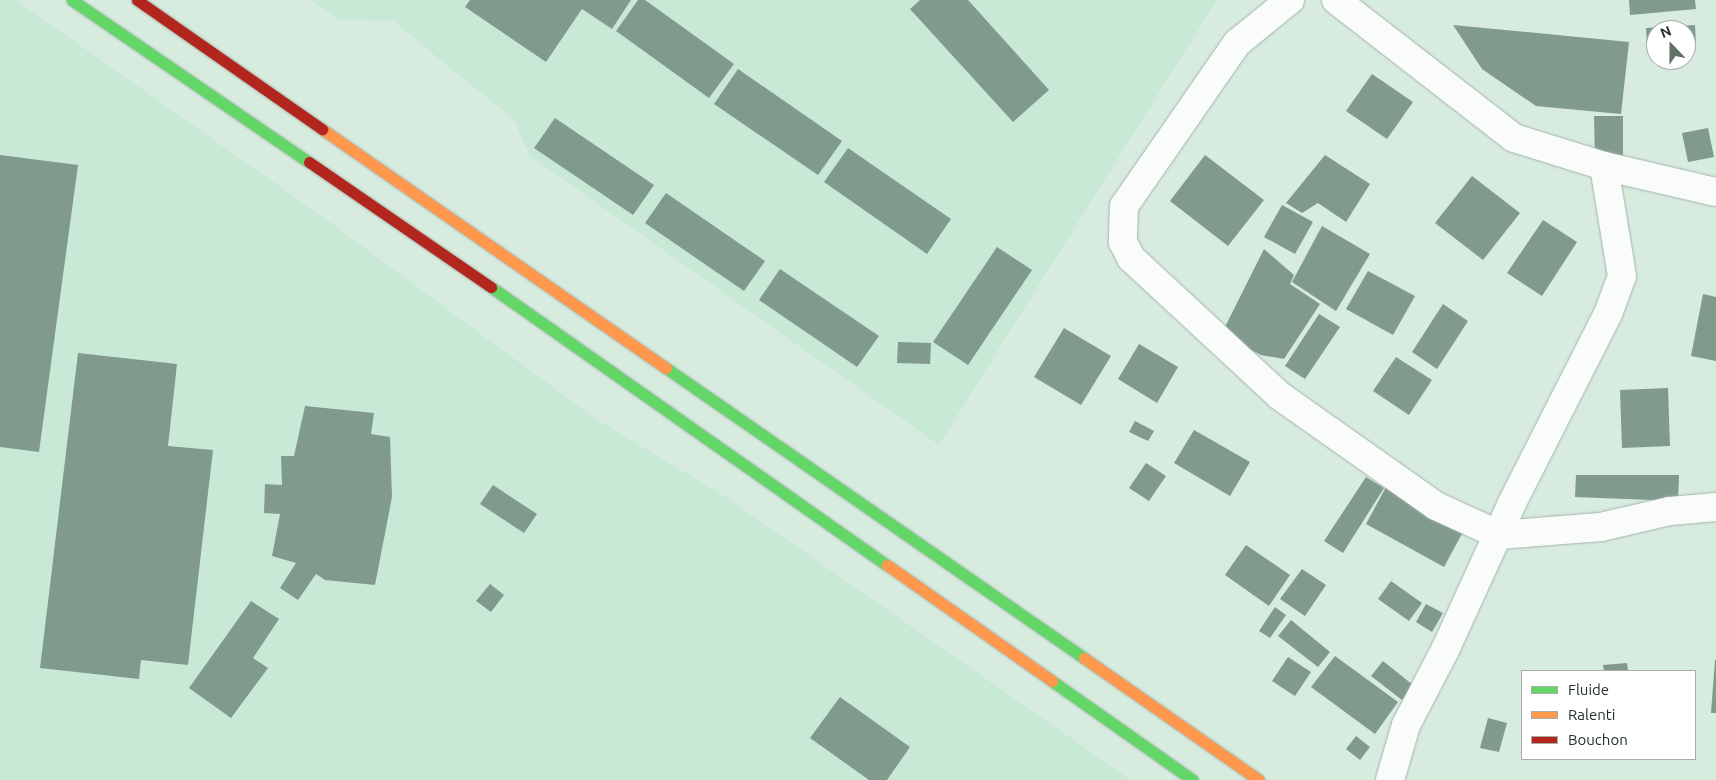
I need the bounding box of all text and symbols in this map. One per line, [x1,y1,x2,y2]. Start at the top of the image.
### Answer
north arrow [1646,20,1696,70]
text: N [1658,23,1674,41]
legend [1521,670,1696,760]
text: Fluide [1568,681,1609,698]
text: Ralenti [1568,706,1615,723]
text: Bouchon [1568,731,1628,748]

